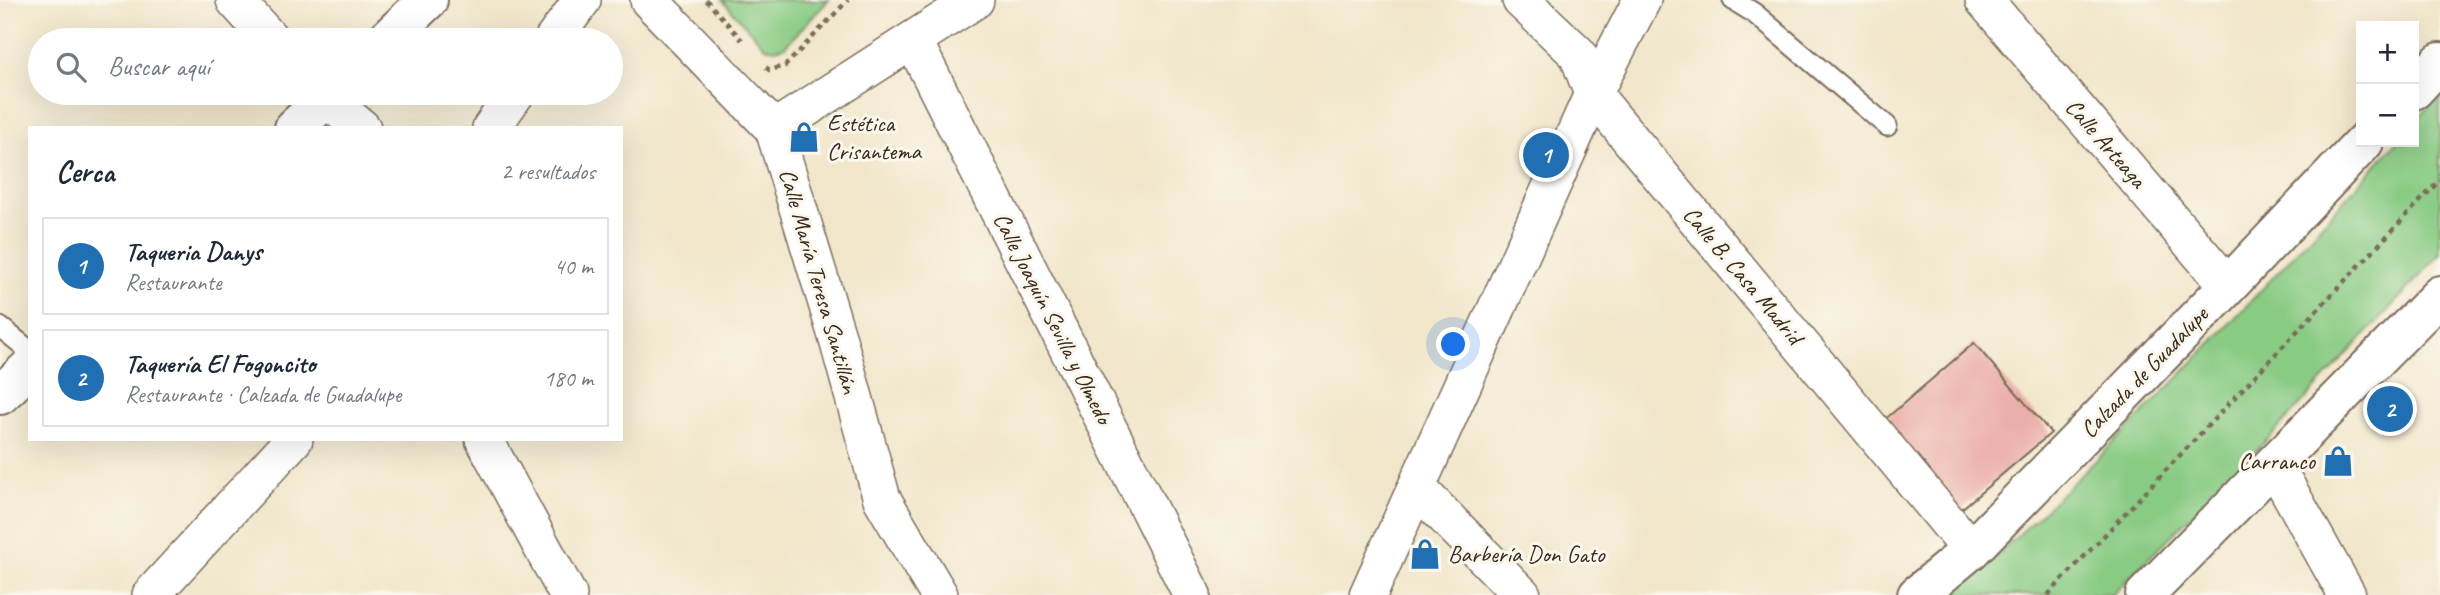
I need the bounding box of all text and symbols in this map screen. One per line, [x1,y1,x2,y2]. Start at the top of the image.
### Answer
map controls [2356,21,2419,147]
button: + [2356,21,2419,84]
search box [28,28,623,105]
icon: search [52,48,90,86]
text: Buscar aquí [108,50,210,83]
button: − [2356,84,2419,147]
street label: Calle Arteaga [2059,92,2154,195]
place label: Estética Crisantema [827,108,923,166]
shop icon: Estética Crisantema [787,120,821,154]
pin: 1 [1523,129,1569,181]
text: Cerca [56,153,114,191]
text: 2 resultados [501,157,595,186]
street label: Calle María Teresa Santillán [773,165,866,398]
street label: Calle B. Casa Madrid [1677,200,1812,353]
street label: Calle Joaquín Sevilla y Olmedo [987,207,1120,431]
text: Taqueria Danys [125,235,262,268]
text: 1 [76,252,86,281]
text: 40 m [554,252,593,281]
text: Restaurante [125,268,222,297]
street label: Calzada de Guadalupe [2074,298,2216,444]
your location [1436,327,1470,361]
text: Taquería El Fogoncito [125,347,316,380]
text: 2 [76,364,86,393]
text: 180 m [544,364,593,393]
text: Restaurante · Calzada de Guadalupe [125,380,401,409]
pin: 2 [2367,383,2413,435]
shop icon: Carranco [2321,444,2355,478]
place label: Carranco [2238,446,2317,476]
shop icon: Barbería Don Gato [1408,537,1442,571]
place label: Barbería Don Gato [1448,539,1606,569]

